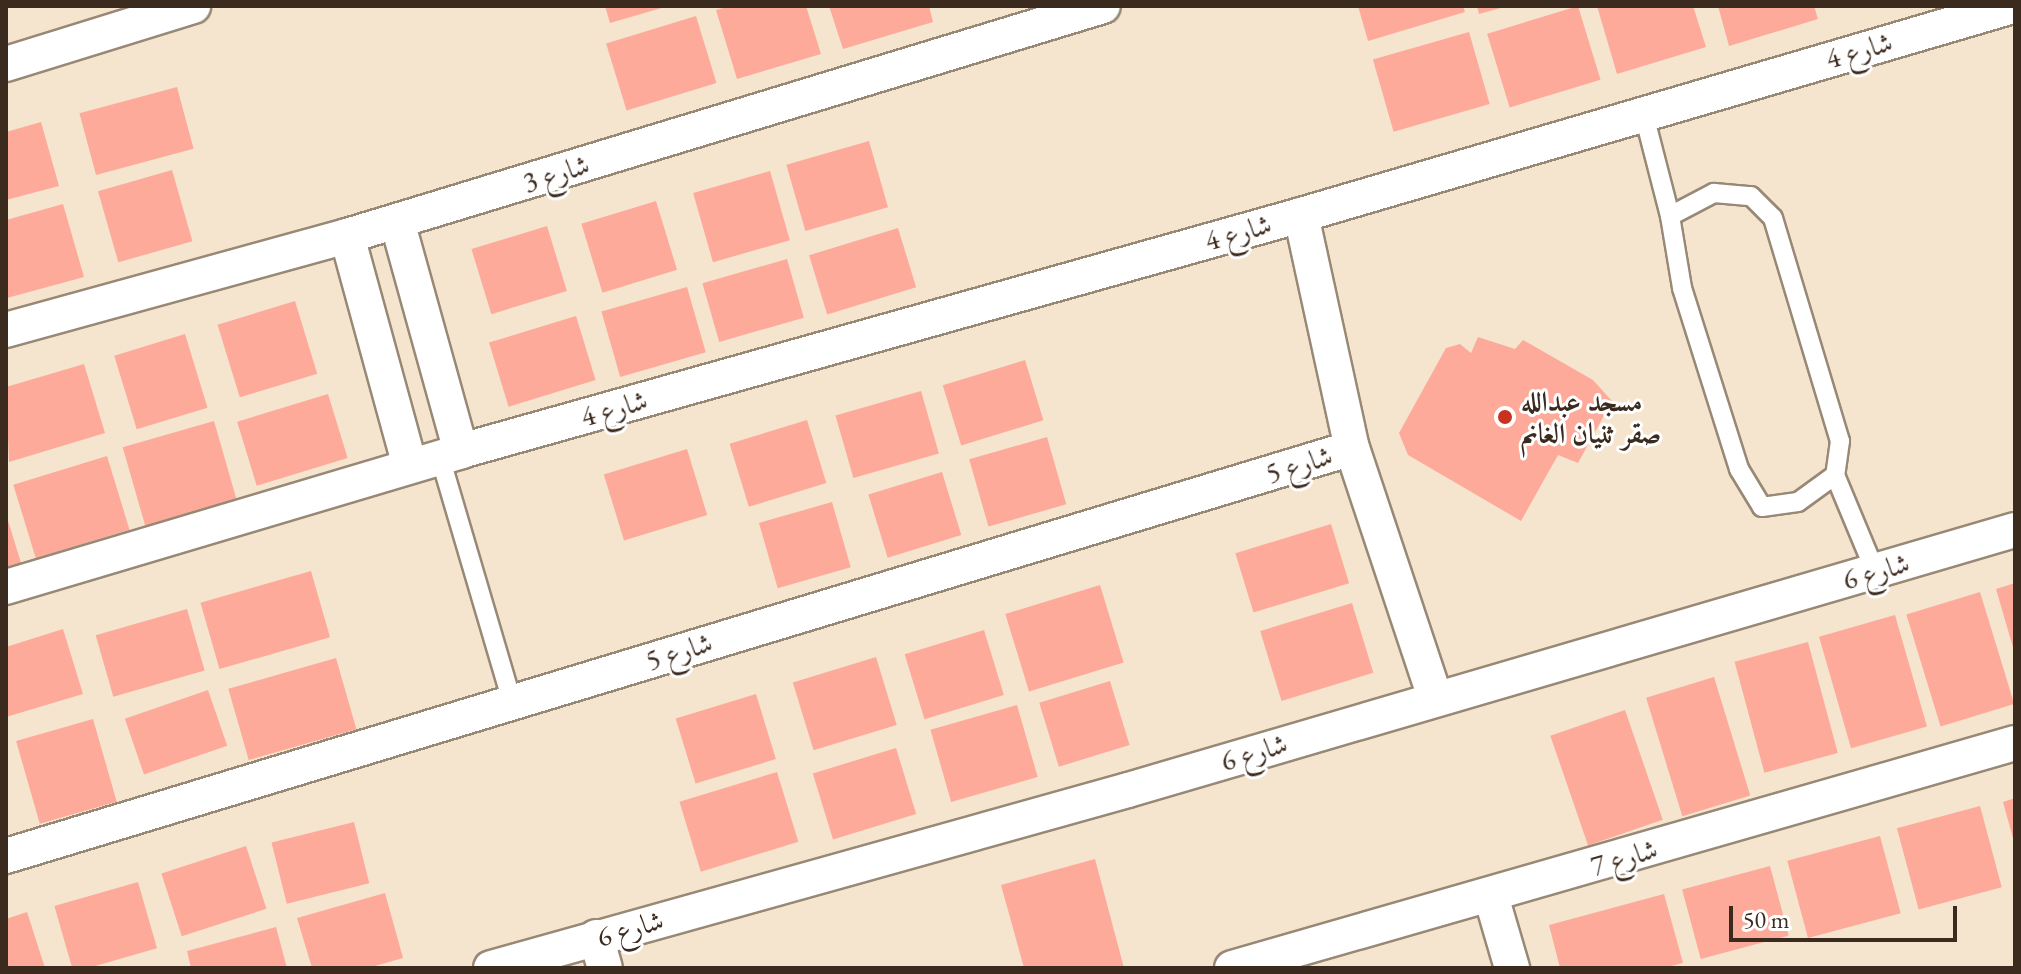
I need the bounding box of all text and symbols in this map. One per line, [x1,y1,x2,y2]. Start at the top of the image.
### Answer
street label: شارع 4 [1822,25,1896,75]
street label: شارع 3 [519,147,593,199]
street label: شارع 4 [1201,207,1275,257]
street label: شارع 4 [577,383,651,433]
place label: مسجد عبدالله صقر ثنيان الغانم [1521,384,1661,450]
marker: مسجد عبدالله صقر ثنيان الغانم [1496,408,1514,426]
street label: شارع 5 [1262,438,1336,490]
street label: شارع 6 [1839,546,1913,596]
street label: شارع 5 [642,625,716,677]
street label: شارع 6 [1217,726,1291,778]
street label: شارع 7 [1587,832,1661,882]
scale bar [1733,890,1961,940]
street label: شارع 6 [593,903,667,953]
text: 50 m [1743,904,1790,935]

